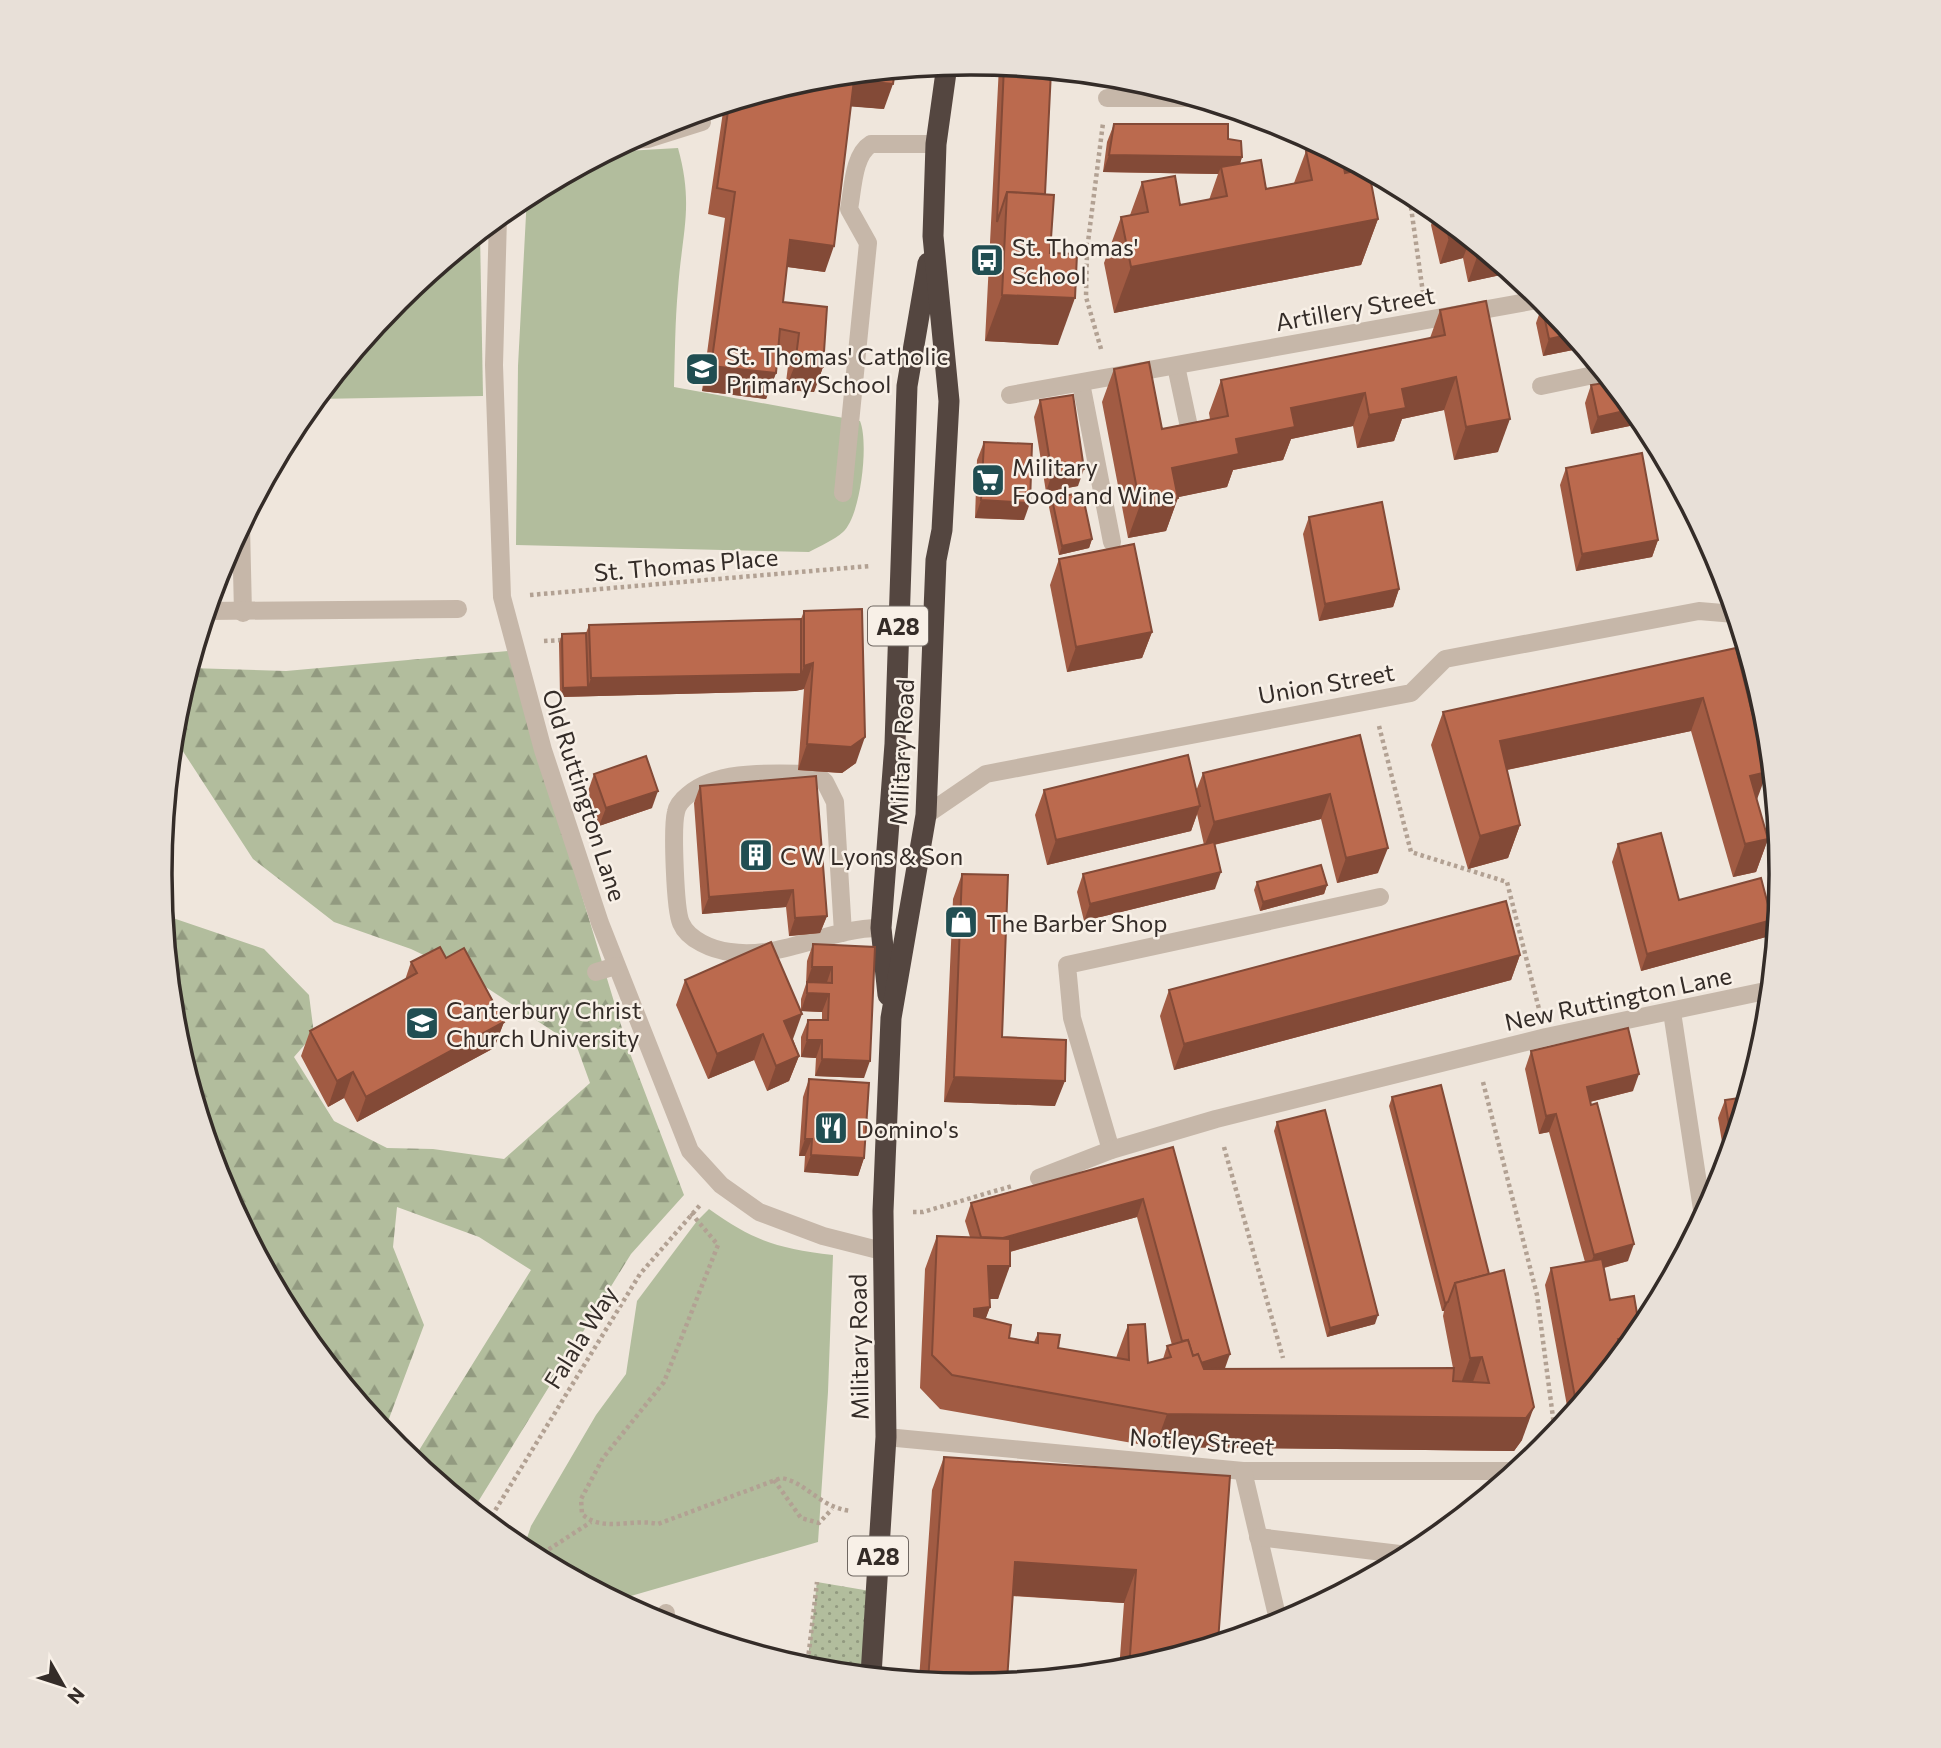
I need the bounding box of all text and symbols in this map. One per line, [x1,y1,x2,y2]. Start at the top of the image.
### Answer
place label: St. Thomas' School [1012,232,1139,289]
bus stop icon: St. Thomas' School [968,241,1006,279]
street label: Artillery Street [1273,280,1437,336]
place label: St. Thomas' Catholic Primary School [726,341,948,398]
school or university icon: St. Thomas' Catholic Primary School [683,350,721,388]
place label: Military Food and Wine [1012,452,1174,509]
supermarket icon: Military Food and Wine [969,461,1007,499]
street label: St. Thomas Place [593,542,779,586]
road number: A28 [868,606,928,646]
street label: Union Street [1256,657,1397,709]
street label: Military Road [883,678,919,826]
street label: Old Ruttington Lane [537,685,633,905]
building icon: C W Lyons & Son [737,836,775,874]
place label: C W Lyons & Son [780,841,963,870]
shop icon: The Barber Shop [942,903,980,941]
place label: The Barber Shop [986,908,1167,937]
street label: New Ruttington Lane [1502,960,1734,1036]
place label: Canterbury Christ Church University [446,995,642,1052]
school or university icon: Canterbury Christ Church University [403,1004,441,1042]
restaurant icon: Domino's [812,1109,850,1147]
place label: Domino's [856,1114,959,1143]
street label: Military Road [842,1274,874,1420]
street label: Falala Way [537,1280,623,1394]
street label: Notley Street [1128,1421,1276,1461]
road number: A28 [848,1536,908,1576]
north arrow [28,1650,98,1720]
text: N [63,1683,90,1709]

